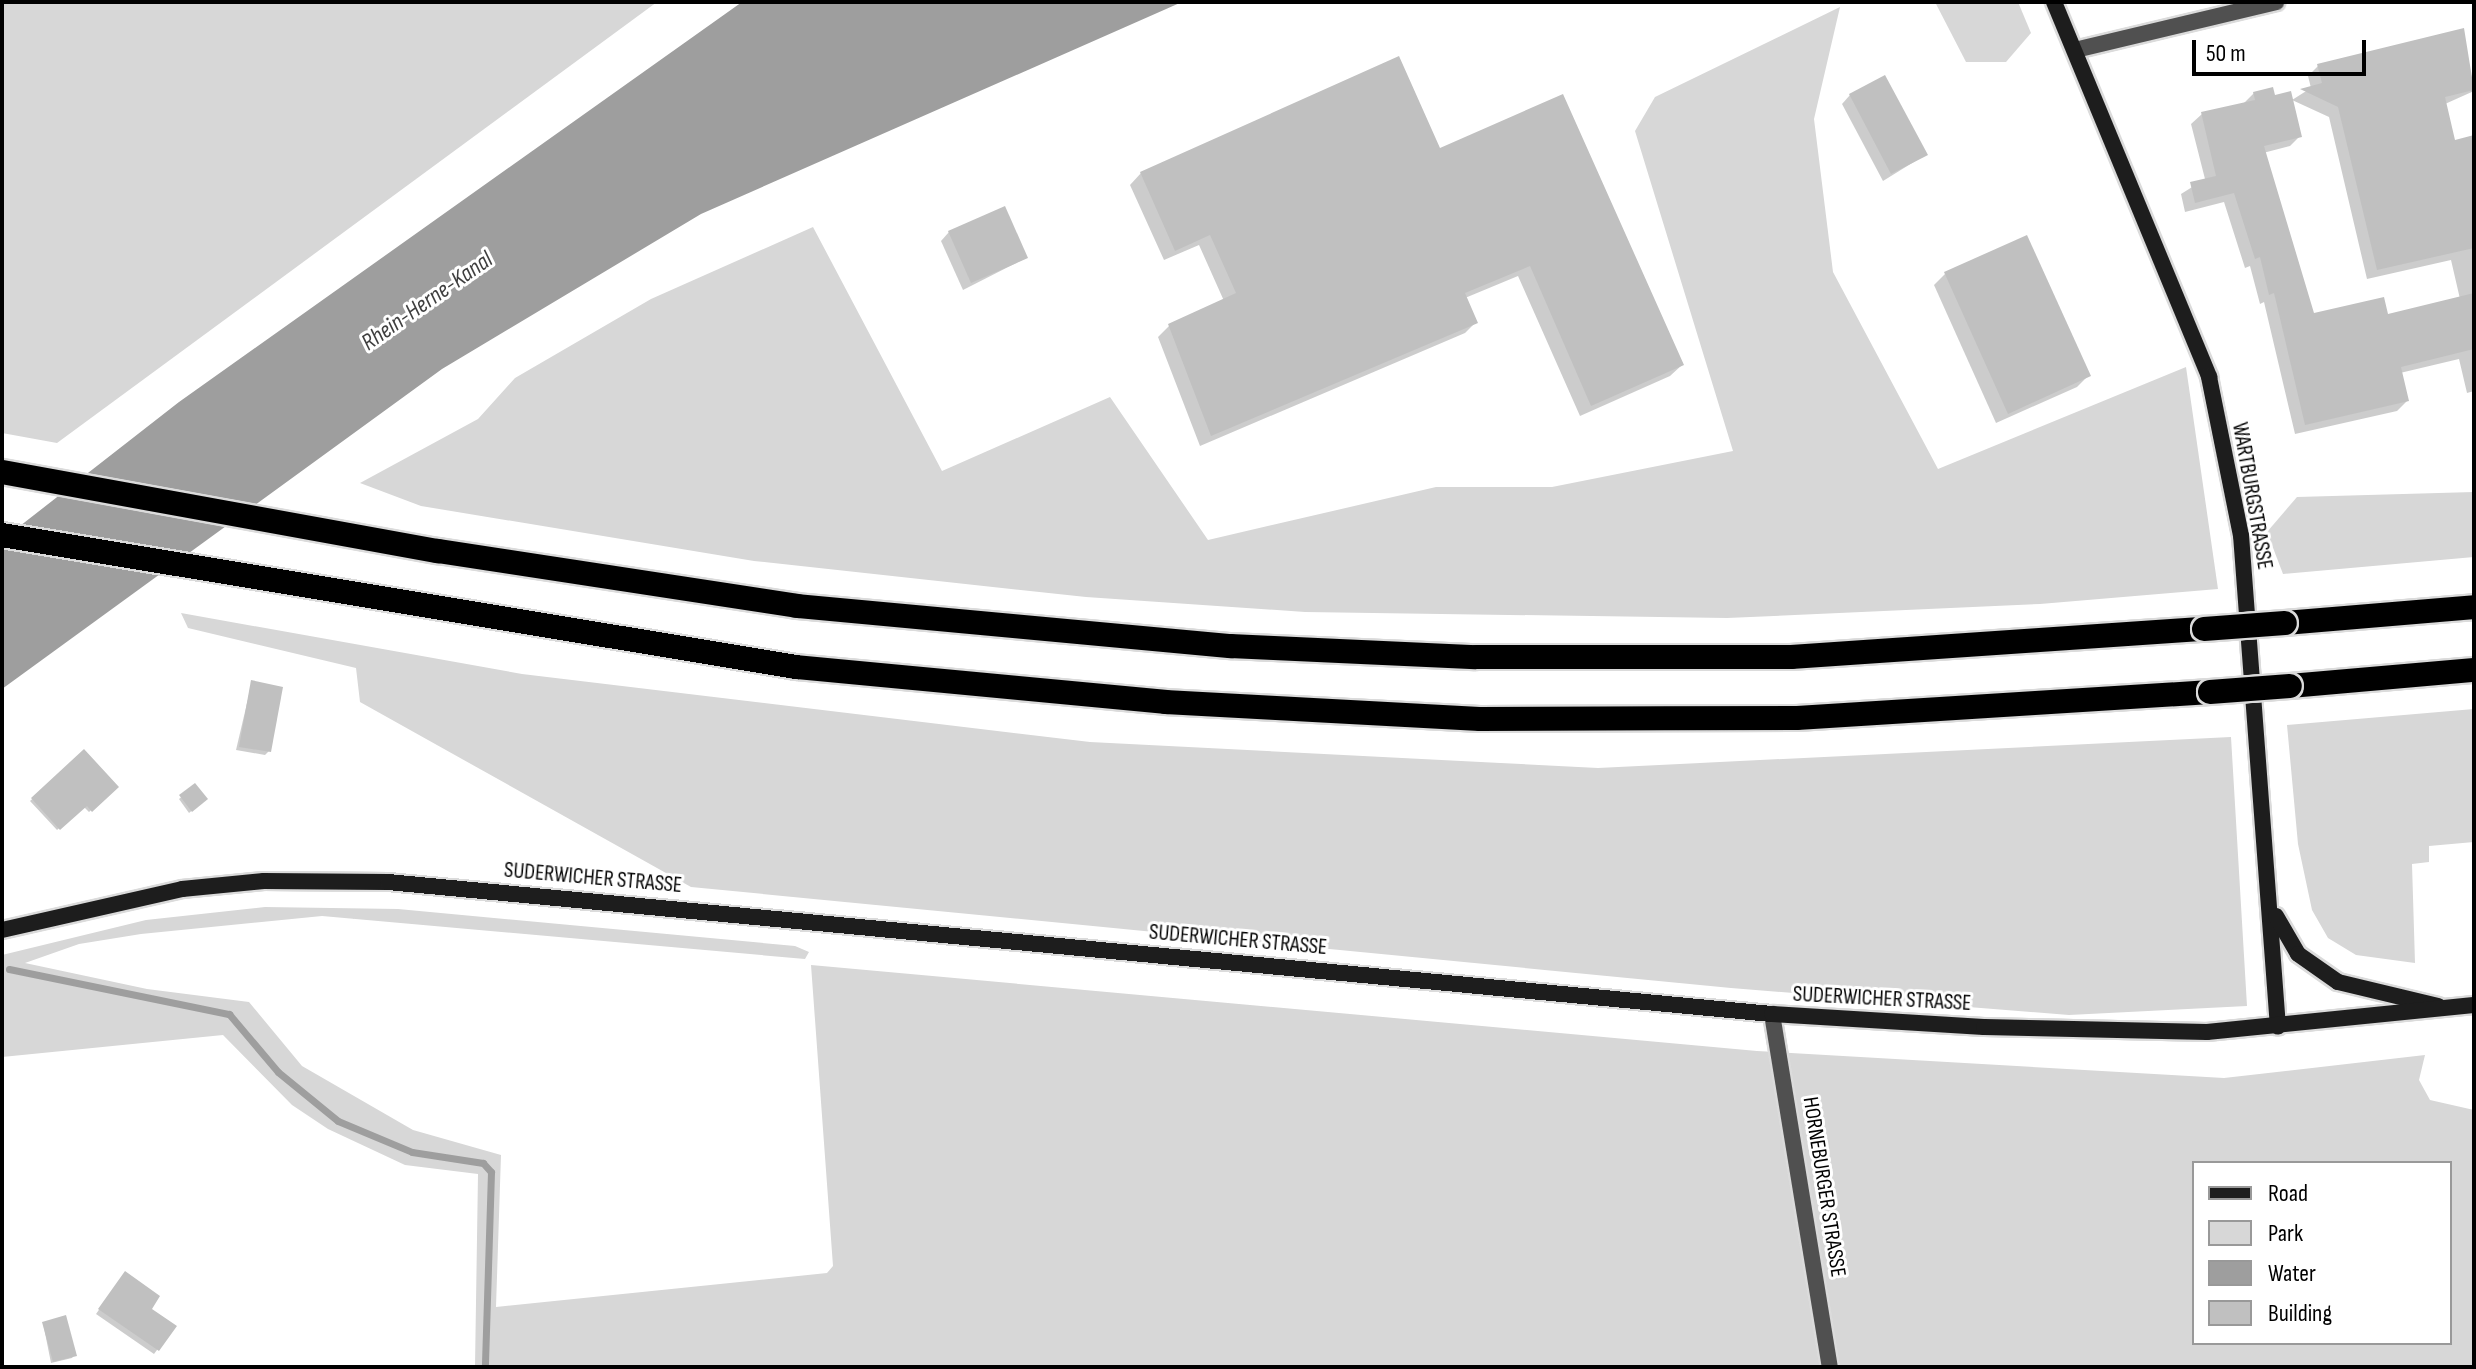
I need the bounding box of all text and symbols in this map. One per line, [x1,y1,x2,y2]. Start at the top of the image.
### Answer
scale bar [2196,24,2370,74]
text: 50 m [2206,39,2246,68]
water label: Rhein-Herne-Kanal [356,245,498,357]
street label: WARTBURGSTRASSE [2226,420,2278,572]
street label: SUDERWICHER STRASSE [503,857,683,899]
street label: SUDERWICHER STRASSE [1148,919,1328,961]
street label: SUDERWICHER STRASSE [1792,981,1972,1017]
street label: HORNEBURGER STRASSE [1797,1095,1851,1279]
legend [2192,1161,2452,1345]
text: Road [2268,1179,2308,1208]
text: Park [2268,1219,2303,1248]
text: Water [2268,1259,2316,1288]
text: Building [2268,1299,2332,1328]

